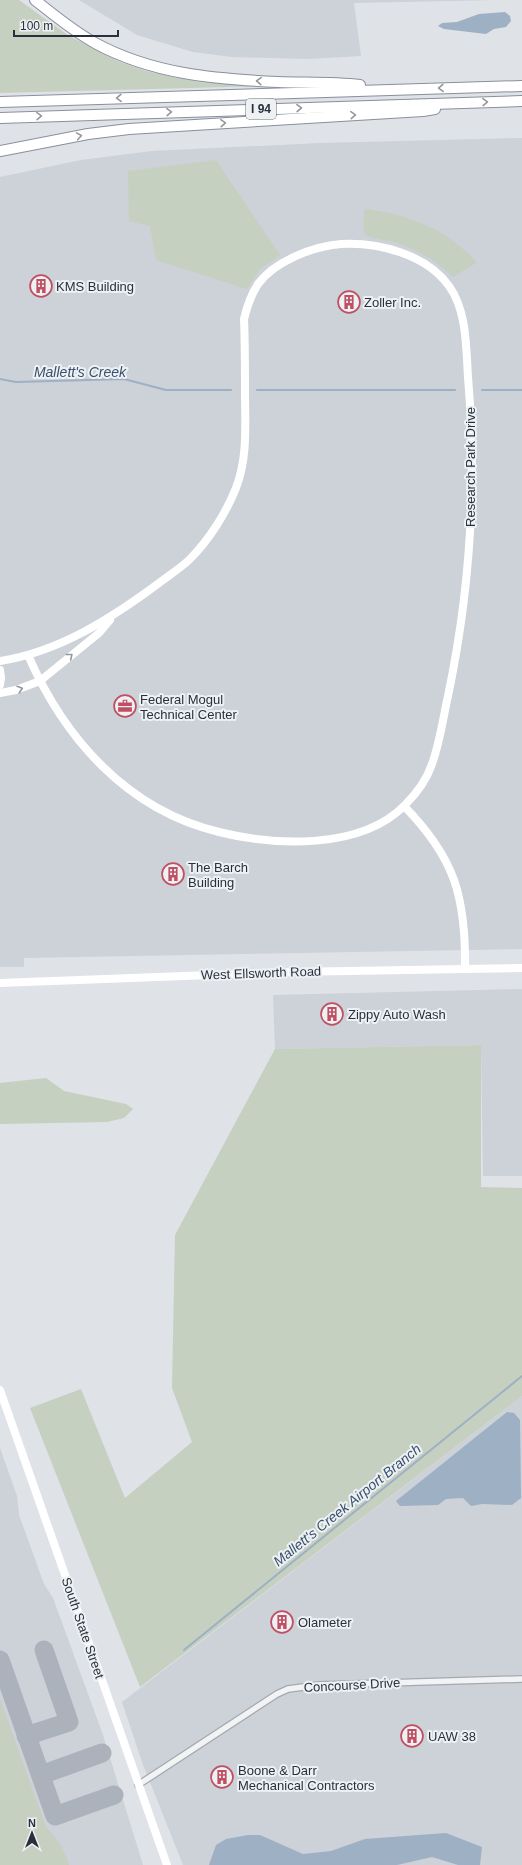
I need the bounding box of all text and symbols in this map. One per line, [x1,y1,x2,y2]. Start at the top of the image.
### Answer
scale bar [14,12,118,38]
text: 100 m [20,19,53,33]
one-way arrow [256,77,262,85]
one-way arrow [438,84,444,93]
one-way arrow [116,93,122,102]
one-way arrow [482,98,488,106]
road number: I 94 [246,99,276,119]
one-way arrow [296,104,302,112]
one-way arrow [166,108,172,116]
one-way arrow [350,111,356,119]
one-way arrow [36,112,42,121]
one-way arrow [220,118,226,127]
one-way arrow [76,132,83,140]
building icon: KMS Building [28,273,54,299]
place label: KMS Building [56,279,134,294]
building icon: Zoller Inc. [336,289,362,315]
place label: Zoller Inc. [364,295,421,310]
water label: Mallett's Creek [34,364,127,380]
street label: Research Park Drive [463,407,478,527]
one-way arrow [65,654,72,661]
one-way arrow [17,685,24,694]
place label: Federal Mogul Technical Center [140,692,237,722]
office icon: Federal Mogul Technical Center [112,693,138,719]
place label: The Barch Building [188,860,248,890]
building icon: The Barch Building [160,861,186,887]
street label: West Ellsworth Road [201,963,321,983]
building icon: Zippy Auto Wash [319,1001,345,1027]
place label: Zippy Auto Wash [348,1007,446,1022]
water label: Mallett's Creek Airport Branch [270,1440,424,1569]
street label: South State Street [59,1575,108,1681]
building icon: Olameter [269,1609,295,1635]
place label: Olameter [298,1615,352,1630]
street label: Concourse Drive [303,1675,401,1695]
building icon: UAW 38 [399,1723,425,1749]
place label: UAW 38 [428,1729,476,1744]
place label: Boone & Darr Mechanical Contractors [238,1763,375,1793]
building icon: Boone & Darr Mechanical Contractors [209,1764,235,1790]
north arrow [12,1813,52,1853]
text: N [28,1817,36,1829]

